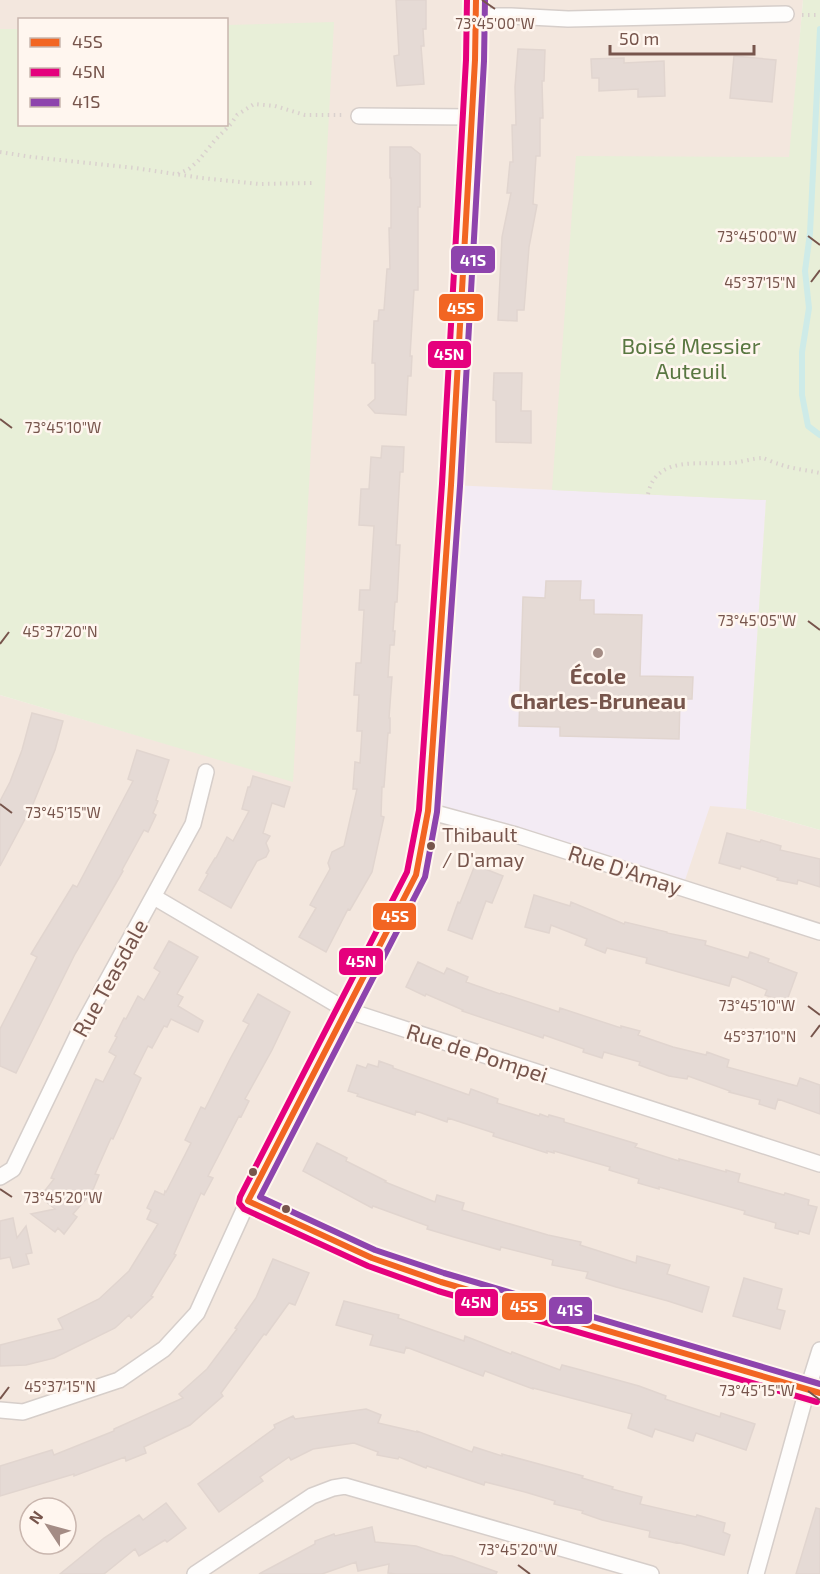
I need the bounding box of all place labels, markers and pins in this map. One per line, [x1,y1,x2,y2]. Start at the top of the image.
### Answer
marker: École Charles-Bruneau [591,646,605,660]
place label: École Charles-Bruneau [510,662,686,713]
place label: Thibault / D'amay [442,822,525,871]
marker: Thibault / D'amay [425,840,437,852]
unlabelled marker [247,1166,259,1178]
unlabelled marker [280,1203,292,1215]

